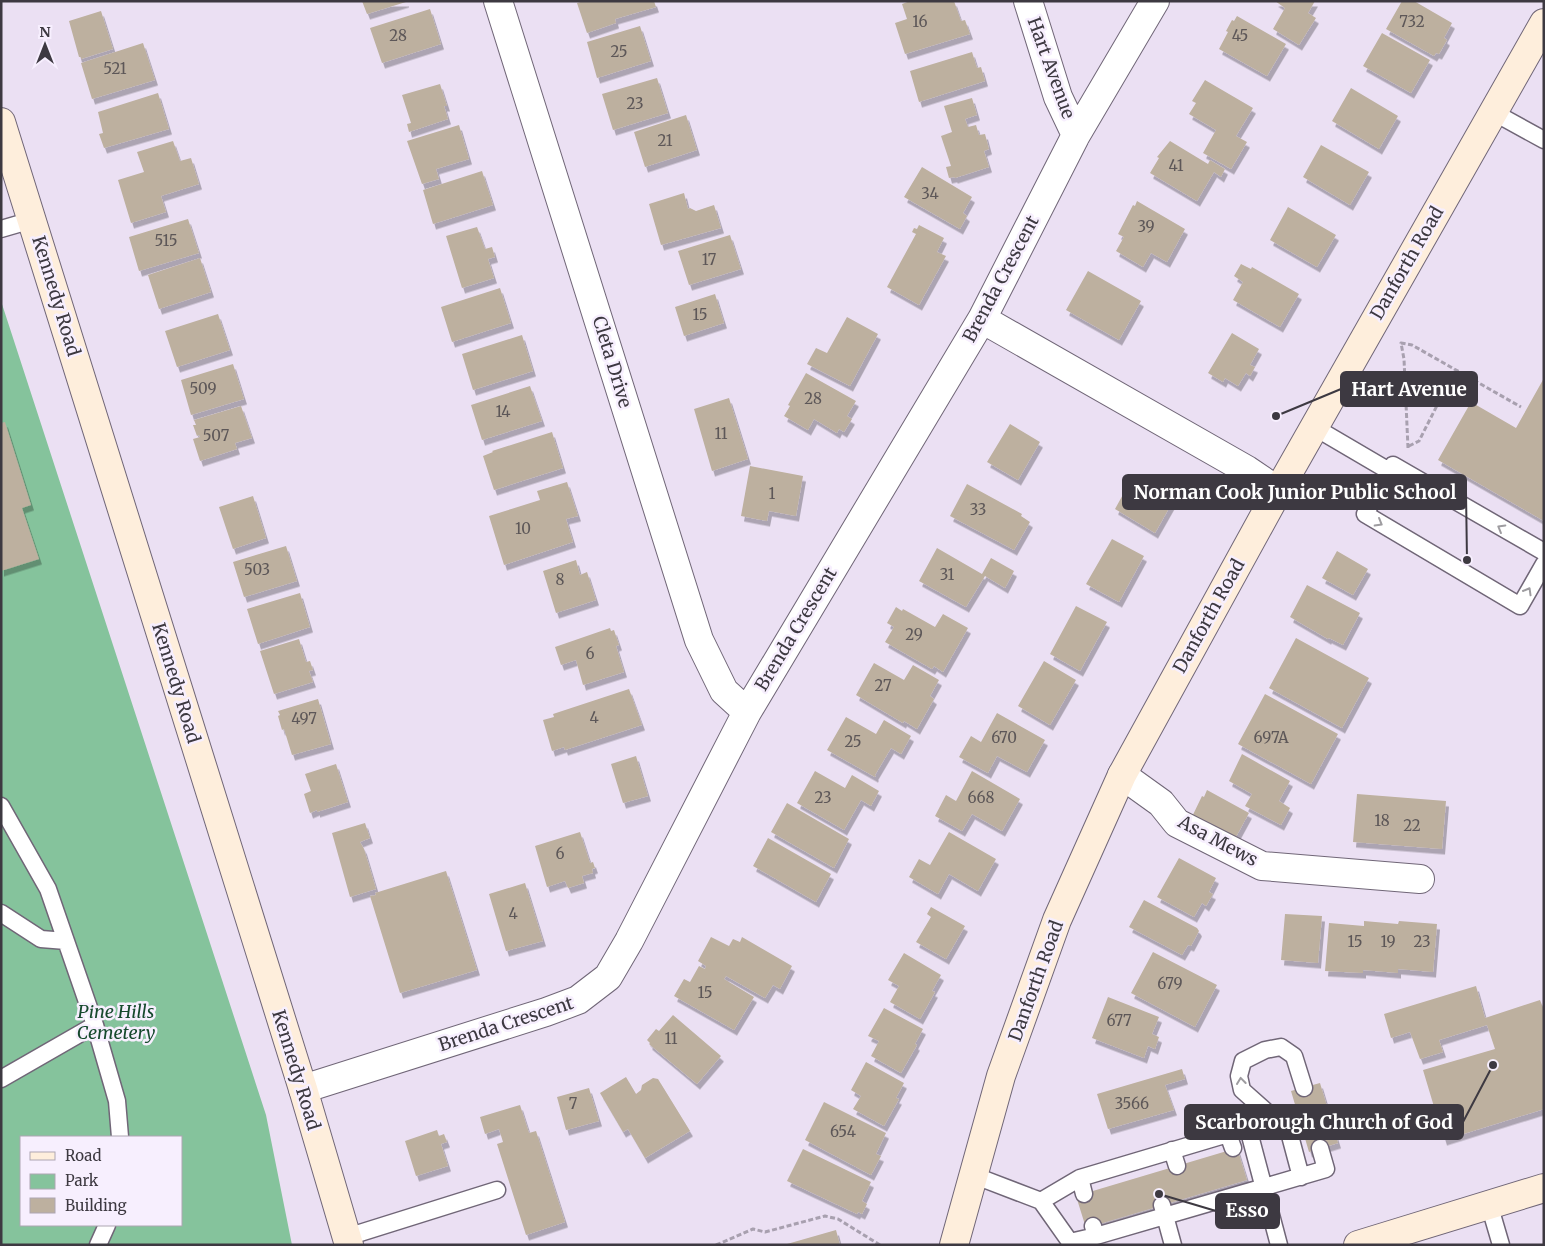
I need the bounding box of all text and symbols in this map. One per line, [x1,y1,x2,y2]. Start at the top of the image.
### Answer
house number: 16 [912,12,928,31]
house number: 732 [1399,12,1425,31]
street label: Hart Avenue [1022,14,1080,122]
north arrow [20,20,70,70]
text: N [39,23,51,41]
house number: 28 [389,26,407,45]
house number: 45 [1232,26,1248,45]
house number: 25 [610,42,628,61]
house number: 521 [103,59,127,78]
house number: 23 [627,94,643,113]
house number: 21 [657,131,673,150]
house number: 41 [1169,156,1184,175]
house number: 34 [921,184,939,203]
street label: Danforth Road [1365,202,1448,323]
street label: Brenda Crescent [957,211,1044,346]
house number: 39 [1137,217,1155,236]
house number: 515 [154,231,178,250]
street label: Kennedy Road [27,233,86,359]
house number: 17 [702,250,717,269]
house number: 15 [692,305,708,324]
street label: Cleta Drive [588,313,637,410]
callout: Hart Avenue [1341,372,1477,406]
text: Hart Avenue [1351,377,1467,401]
house number: 509 [189,379,217,398]
house number: 28 [804,389,822,408]
house number: 14 [495,402,511,421]
house number: 11 [714,424,728,443]
house number: 507 [203,426,230,445]
callout: Norman Cook Junior Public School [1123,475,1466,509]
text: Norman Cook Junior Public School [1134,480,1456,504]
house number: 1 [769,484,776,503]
house number: 33 [970,500,986,519]
one-way arrow [1374,516,1383,526]
house number: 10 [515,519,531,538]
one-way arrow [1498,524,1507,534]
street label: Danforth Road [1168,555,1249,677]
house number: 503 [244,560,270,579]
street label: Brenda Crescent [750,563,842,695]
house number: 31 [940,565,955,584]
house number: 8 [556,570,565,589]
one-way arrow [1522,588,1532,597]
street label: Kennedy Road [147,620,206,746]
house number: 29 [905,625,923,644]
house number: 6 [585,644,595,663]
house number: 27 [875,676,892,695]
house number: 4 [589,708,599,727]
house number: 497 [291,709,317,728]
house number: 670 [991,728,1017,747]
house number: 697A [1253,728,1289,747]
house number: 25 [844,732,862,751]
house number: 23 [815,788,831,807]
house number: 668 [967,788,995,807]
street label: Asa Mews [1173,809,1262,871]
house number: 18 [1374,811,1390,830]
house number: 22 [1403,816,1421,835]
house number: 6 [555,844,565,863]
house number: 4 [508,904,518,923]
street label: Danforth Road [1003,917,1068,1044]
house number: 15 [1347,932,1363,951]
house number: 19 [1380,932,1396,951]
house number: 23 [1414,932,1430,951]
house number: 679 [1157,974,1183,993]
house number: 15 [697,983,713,1002]
street label: Brenda Crescent [435,991,576,1056]
park label: Pine Hills Cemetery [77,1000,155,1044]
street label: Kennedy Road [267,1007,326,1133]
house number: 677 [1107,1011,1132,1030]
house number: 11 [664,1029,678,1048]
one-way arrow [1236,1077,1247,1085]
house number: 7 [569,1094,578,1113]
house number: 3566 [1115,1094,1149,1113]
callout: Scarborough Church of God [1185,1105,1463,1139]
text: Scarborough Church of God [1195,1110,1453,1134]
house number: 654 [830,1122,856,1141]
legend [20,1136,182,1226]
text: Road [65,1146,101,1165]
text: Park [65,1171,99,1190]
callout: Esso [1216,1194,1279,1228]
text: Building [65,1196,127,1215]
text: Esso [1225,1198,1269,1222]

